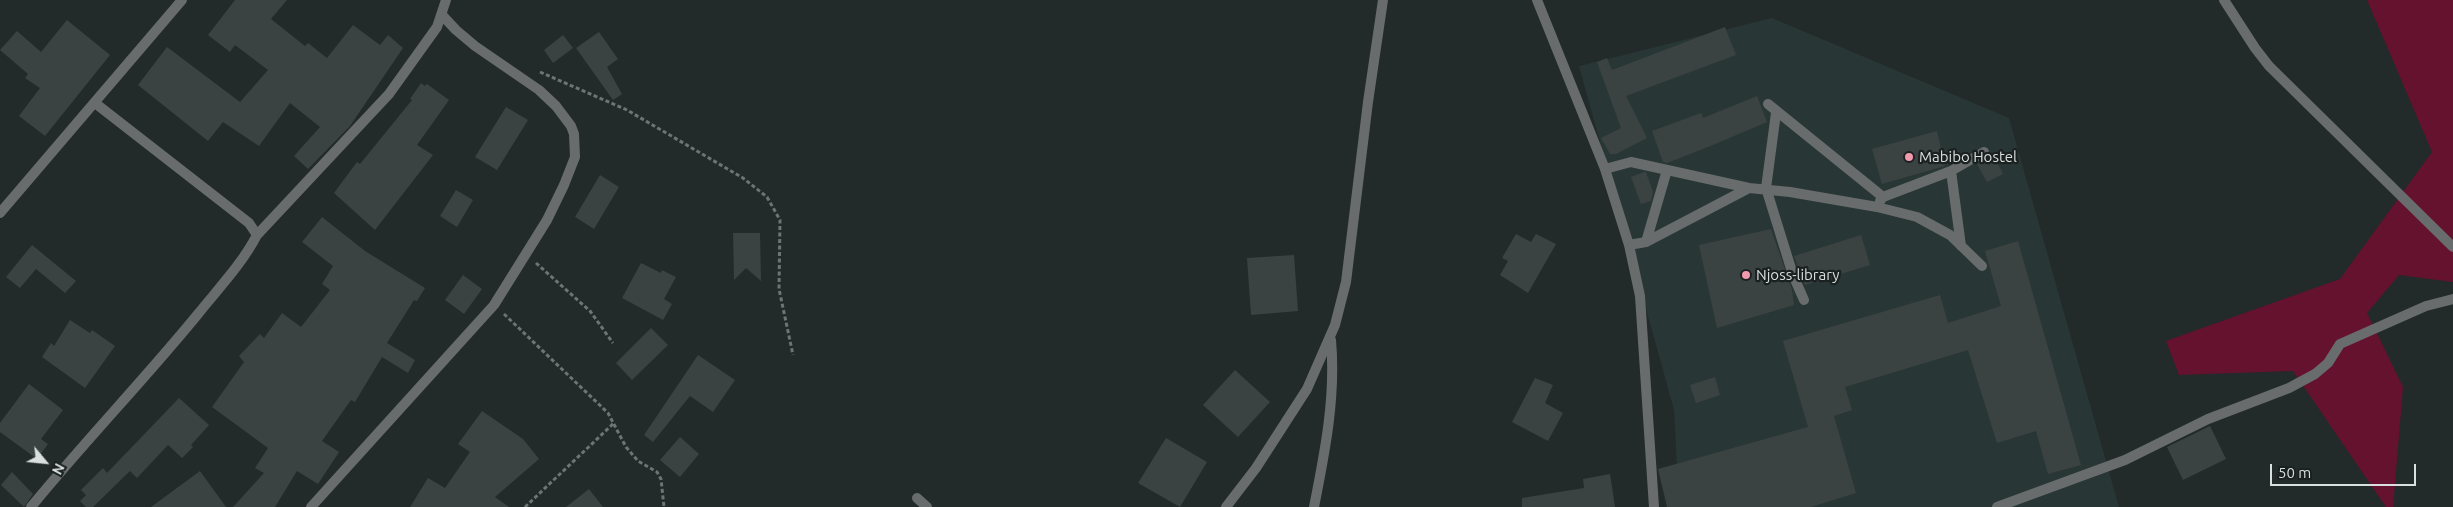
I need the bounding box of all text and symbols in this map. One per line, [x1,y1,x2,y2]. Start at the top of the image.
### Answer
place label: Mabibo Hostel [1919,148,2017,166]
marker: Mabibo Hostel [1903,151,1915,163]
place label: Njoss-library [1756,266,1839,284]
marker: Njoss-library [1740,269,1752,281]
north arrow [20,437,70,487]
scale bar [2273,454,2419,486]
text: N [49,461,68,477]
text: 50 m [2278,464,2311,481]

